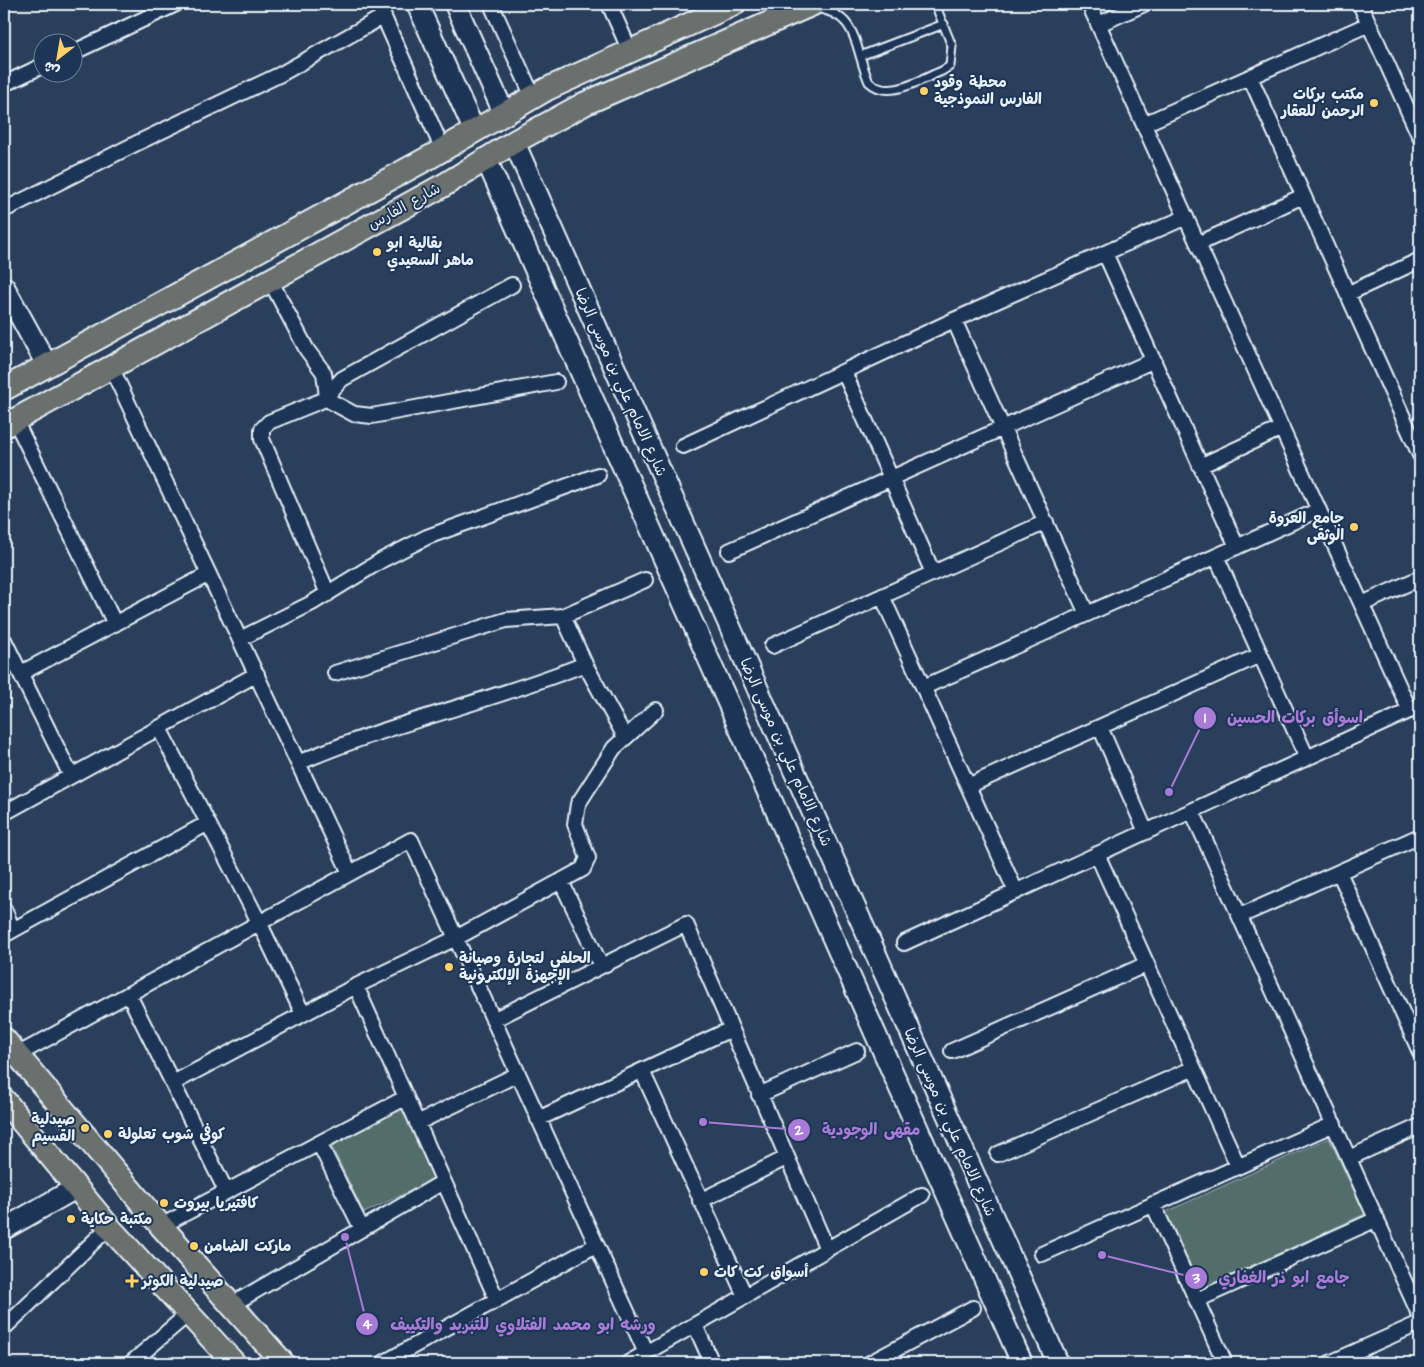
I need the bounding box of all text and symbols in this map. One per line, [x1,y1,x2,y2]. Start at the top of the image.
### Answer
north arrow [32,32,82,82]
text: ش [40,56,64,81]
place label: محطة وقود الفارس النموذجية [934,72,1042,110]
place label: مكتب بركات الرحمن للعقار [1279,84,1364,122]
marker: محطة وقود الفارس النموذجية [918,85,930,97]
marker: مكتب بركات الرحمن للعقار [1368,97,1380,109]
street label: شارع الفارس [364,178,444,235]
place label: بقالية ابو ماهر السعيدي [386,233,474,272]
marker: بقالية ابو ماهر السعيدي [371,246,383,258]
street label: شارع الامام علي بن موسى الرضا [568,285,672,481]
place label: جامع العروة الوثقى [1269,508,1344,546]
marker: جامع العروة الوثقى [1348,521,1360,533]
street label: شارع الامام علي بن موسى الرضا [733,655,837,851]
callout: اسوأق بركات الحسين [1192,702,1373,733]
text: اسوأق بركات الحسين [1227,707,1363,729]
text: 1 [1204,708,1206,729]
place label: الحلفي لتجارة وصيانة الإجهزة الإلكترونية [459,948,591,986]
marker: الحلفي لتجارة وصيانة الإجهزة الإلكترونية [443,961,455,973]
street label: شارع الامام علي بن موسى الرضا [897,1025,1001,1221]
place label: صيدلية القسيم [31,1109,75,1147]
callout: مقهى الوجودية [787,1114,930,1145]
text: مقهى الوجودية [822,1119,920,1141]
text: 2 [794,1120,804,1141]
marker: صيدلية القسيم [79,1122,91,1134]
place label: كوفي شوب تعلولة [118,1123,225,1145]
marker: كوفي شوب تعلولة [102,1128,114,1140]
place label: كافتيريا بيروت [174,1193,259,1214]
marker: كافتيريا بيروت [158,1197,170,1209]
place label: مكتبة حكاية [81,1209,152,1230]
marker: مكتبة حكاية [65,1213,77,1225]
place label: ماركت الضامن [204,1236,291,1257]
marker: ماركت الضامن [188,1240,200,1252]
place label: أسواق كت كات [714,1262,809,1283]
callout: جامع ابو ذر الغفاري [1183,1262,1359,1293]
marker: أسواق كت كات [698,1266,710,1278]
text: جامع ابو ذر الغفاري [1218,1267,1350,1290]
text: 3 [1191,1268,1200,1289]
place label: صيدلية الكوثر [140,1271,223,1292]
marker: صيدلية الكوثر [126,1275,138,1287]
callout: ورشه ابو محمد الفتلاوي للتبريد والتكييف [355,1309,666,1340]
text: 4 [362,1314,373,1335]
text: ورشه ابو محمد الفتلاوي للتبريد والتكييف [390,1314,656,1337]

